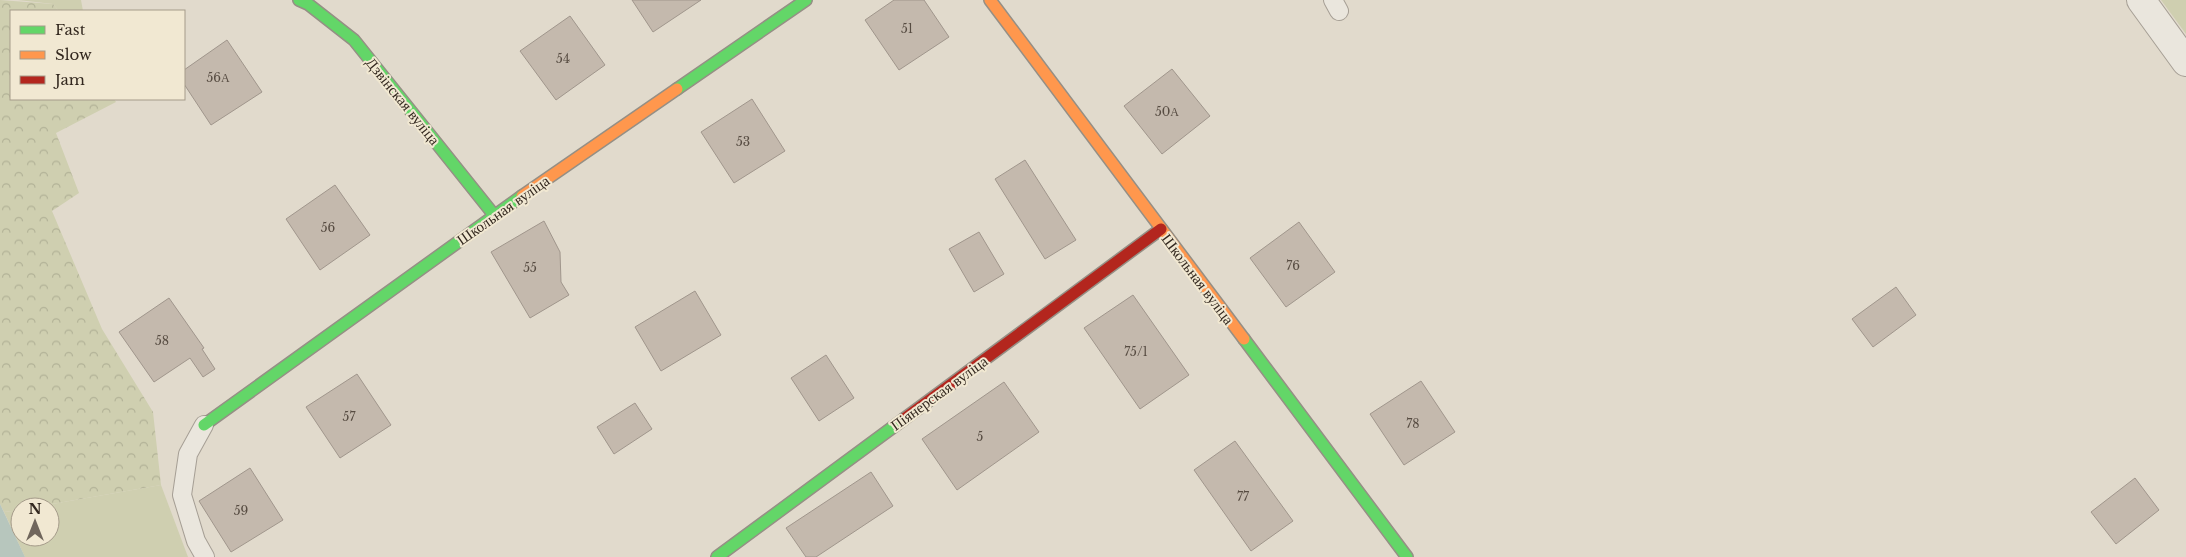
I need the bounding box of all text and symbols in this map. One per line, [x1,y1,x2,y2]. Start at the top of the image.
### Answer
legend [10,10,185,100]
text: Fast [55,20,86,39]
house number: 51 [901,21,913,36]
text: Slow [55,45,92,64]
house number: 54 [556,51,570,66]
street label: Дзвінская вуліца [362,53,444,149]
text: Jam [53,70,85,89]
house number: 56А [206,70,230,85]
house number: 50А [1155,104,1179,119]
house number: 53 [736,134,750,149]
street label: Школьная вуліца [453,171,553,249]
house number: 56 [321,220,336,235]
street label: Школьная вуліца [1158,230,1239,328]
house number: 76 [1286,258,1300,273]
house number: 55 [523,260,537,275]
house number: 58 [155,333,169,348]
house number: 75/1 [1124,344,1148,359]
street label: Піянерская вуліца [887,351,992,435]
house number: 57 [343,409,356,424]
house number: 78 [1406,416,1420,431]
house number: 5 [977,429,984,444]
house number: 77 [1237,489,1250,504]
north arrow [10,497,60,547]
text: N [28,500,42,518]
house number: 59 [234,503,248,518]

